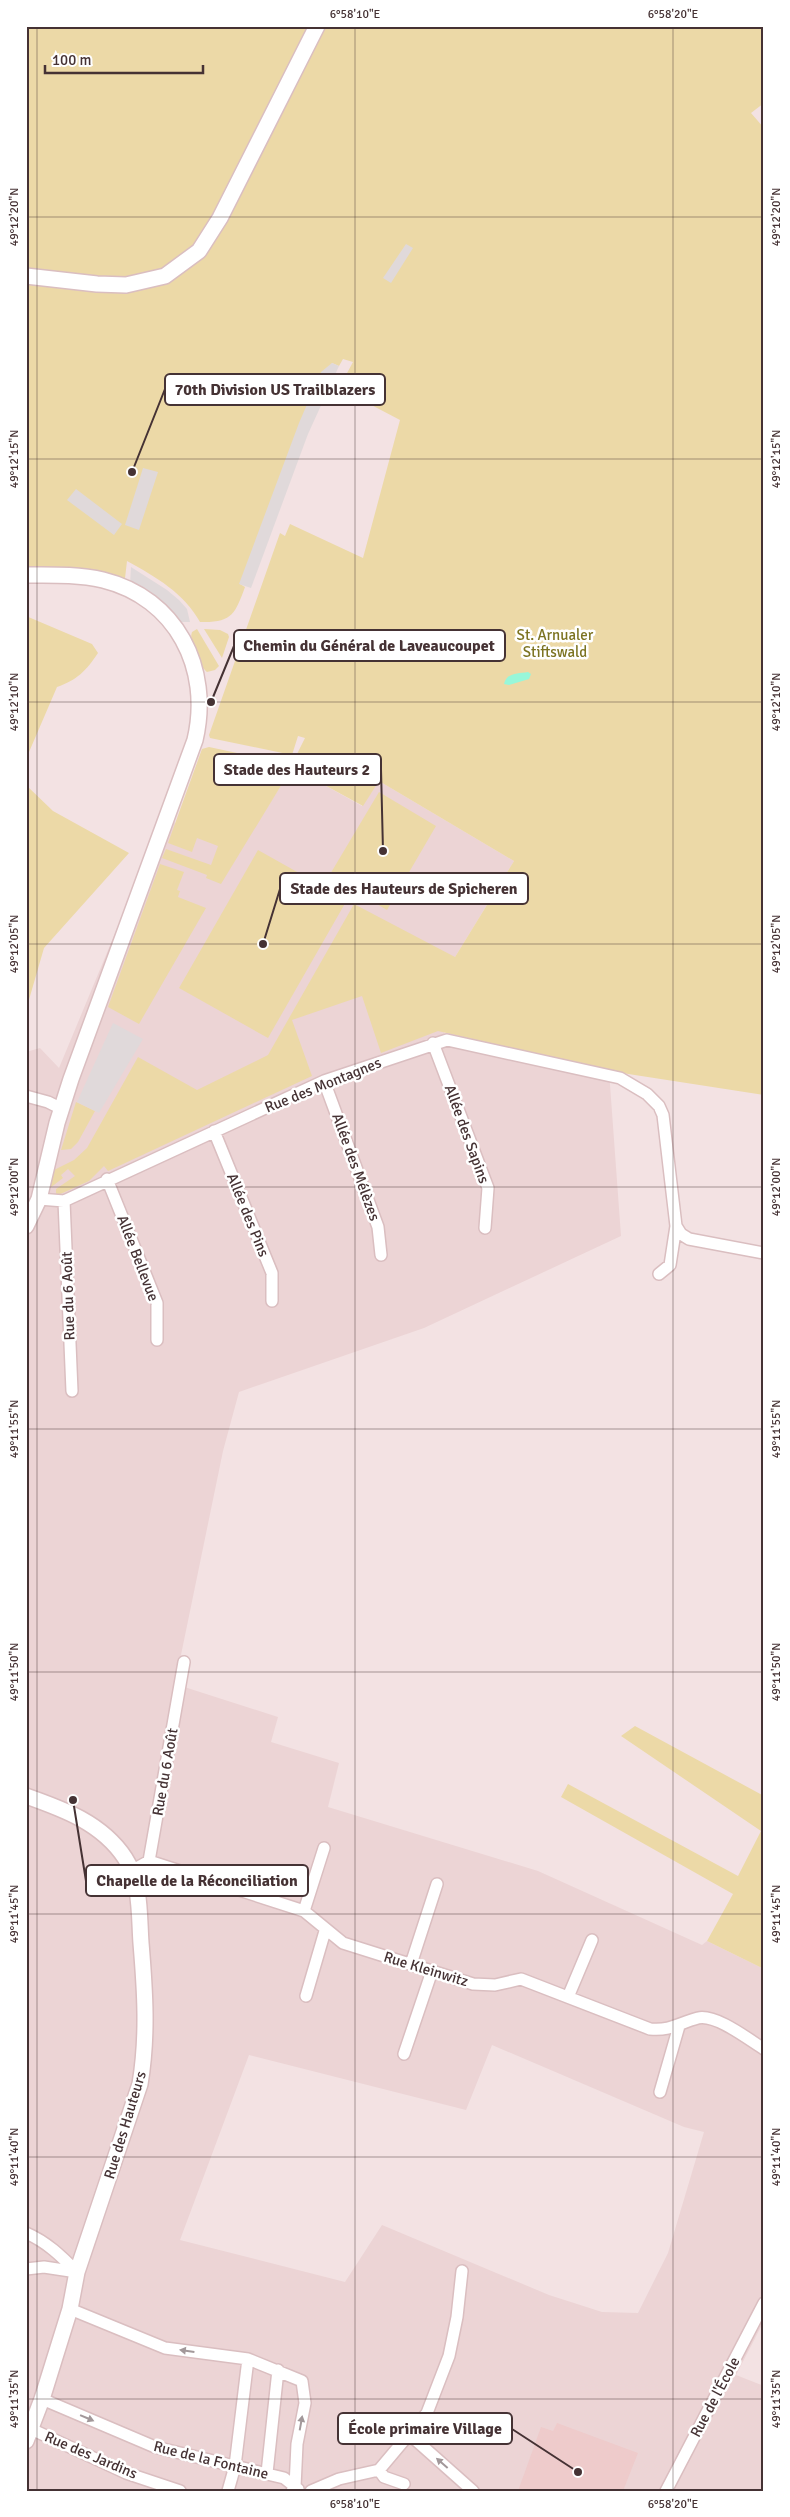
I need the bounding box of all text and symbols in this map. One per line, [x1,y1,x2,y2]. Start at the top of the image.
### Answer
text: 6°58'10"E [330,7,381,22]
text: 6°58'20"E [648,7,699,22]
scale bar [45,42,202,74]
text: 100 m [52,51,92,69]
text: 49°12'20"N [7,188,22,246]
text: 49°12'20"N [769,188,784,246]
callout: 70th Division US Trailblazers [165,374,385,405]
text: 70th Division US Trailblazers [175,380,375,400]
text: 49°12'15"N [7,430,22,488]
text: 49°12'15"N [769,430,784,488]
park label: St. Arnualer Stiftswald [517,626,594,661]
callout: Chemin du Général de Laveaucoupet [234,630,505,661]
text: Chemin du Général de Laveaucoupet [243,636,495,656]
text: 49°12'10"N [7,673,22,731]
text: 49°12'10"N [769,673,784,731]
callout: Stade des Hauteurs 2 [214,754,381,785]
text: Stade des Hauteurs 2 [224,760,370,780]
callout: Stade des Hauteurs de Spicheren [280,873,528,904]
text: Stade des Hauteurs de Spicheren [290,879,518,899]
text: 49°12'05"N [7,915,22,973]
text: 49°12'05"N [769,915,784,973]
street label: Rue des Montagnes [262,1053,384,1117]
street label: Allée des Sapins [441,1082,493,1186]
street label: Allée des Mélèzes [328,1111,384,1224]
text: 49°12'00"N [7,1158,22,1216]
text: 49°12'00"N [769,1158,784,1216]
street label: Allée des Pins [223,1171,273,1260]
street label: Allée Bellevue [113,1212,163,1304]
street label: Rue du 6 Août [57,1251,79,1341]
text: 49°11'55"N [7,1400,22,1458]
text: 49°11'55"N [769,1400,784,1458]
text: 49°11'50"N [7,1643,22,1701]
text: 49°11'50"N [769,1643,784,1701]
street label: Rue du 6 Août [148,1727,182,1817]
callout: Chapelle de la Réconciliation [86,1865,308,1896]
text: Chapelle de la Réconciliation [96,1871,298,1891]
text: 49°11'45"N [7,1885,22,1943]
text: 49°11'45"N [769,1885,784,1943]
street label: Rue Kleinwitz [381,1948,471,1990]
street label: Rue des Hauteurs [100,2068,150,2181]
text: 49°11'40"N [7,2128,22,2186]
text: 49°11'40"N [769,2128,784,2186]
one-way arrow [179,2347,195,2355]
street label: Rue de l'École [685,2353,744,2440]
text: 49°11'35"N [7,2370,22,2428]
text: 49°11'35"N [769,2370,784,2428]
callout: École primaire Village [338,2413,512,2444]
one-way arrow [80,2415,94,2423]
one-way arrow [298,2415,306,2431]
text: École primaire Village [348,2419,502,2439]
street label: Rue des Jardins [42,2427,140,2483]
street label: Rue de la Fontaine [152,2437,270,2483]
one-way arrow [436,2457,448,2469]
text: 6°58'10"E [330,2497,381,2512]
text: 6°58'20"E [648,2497,699,2512]

